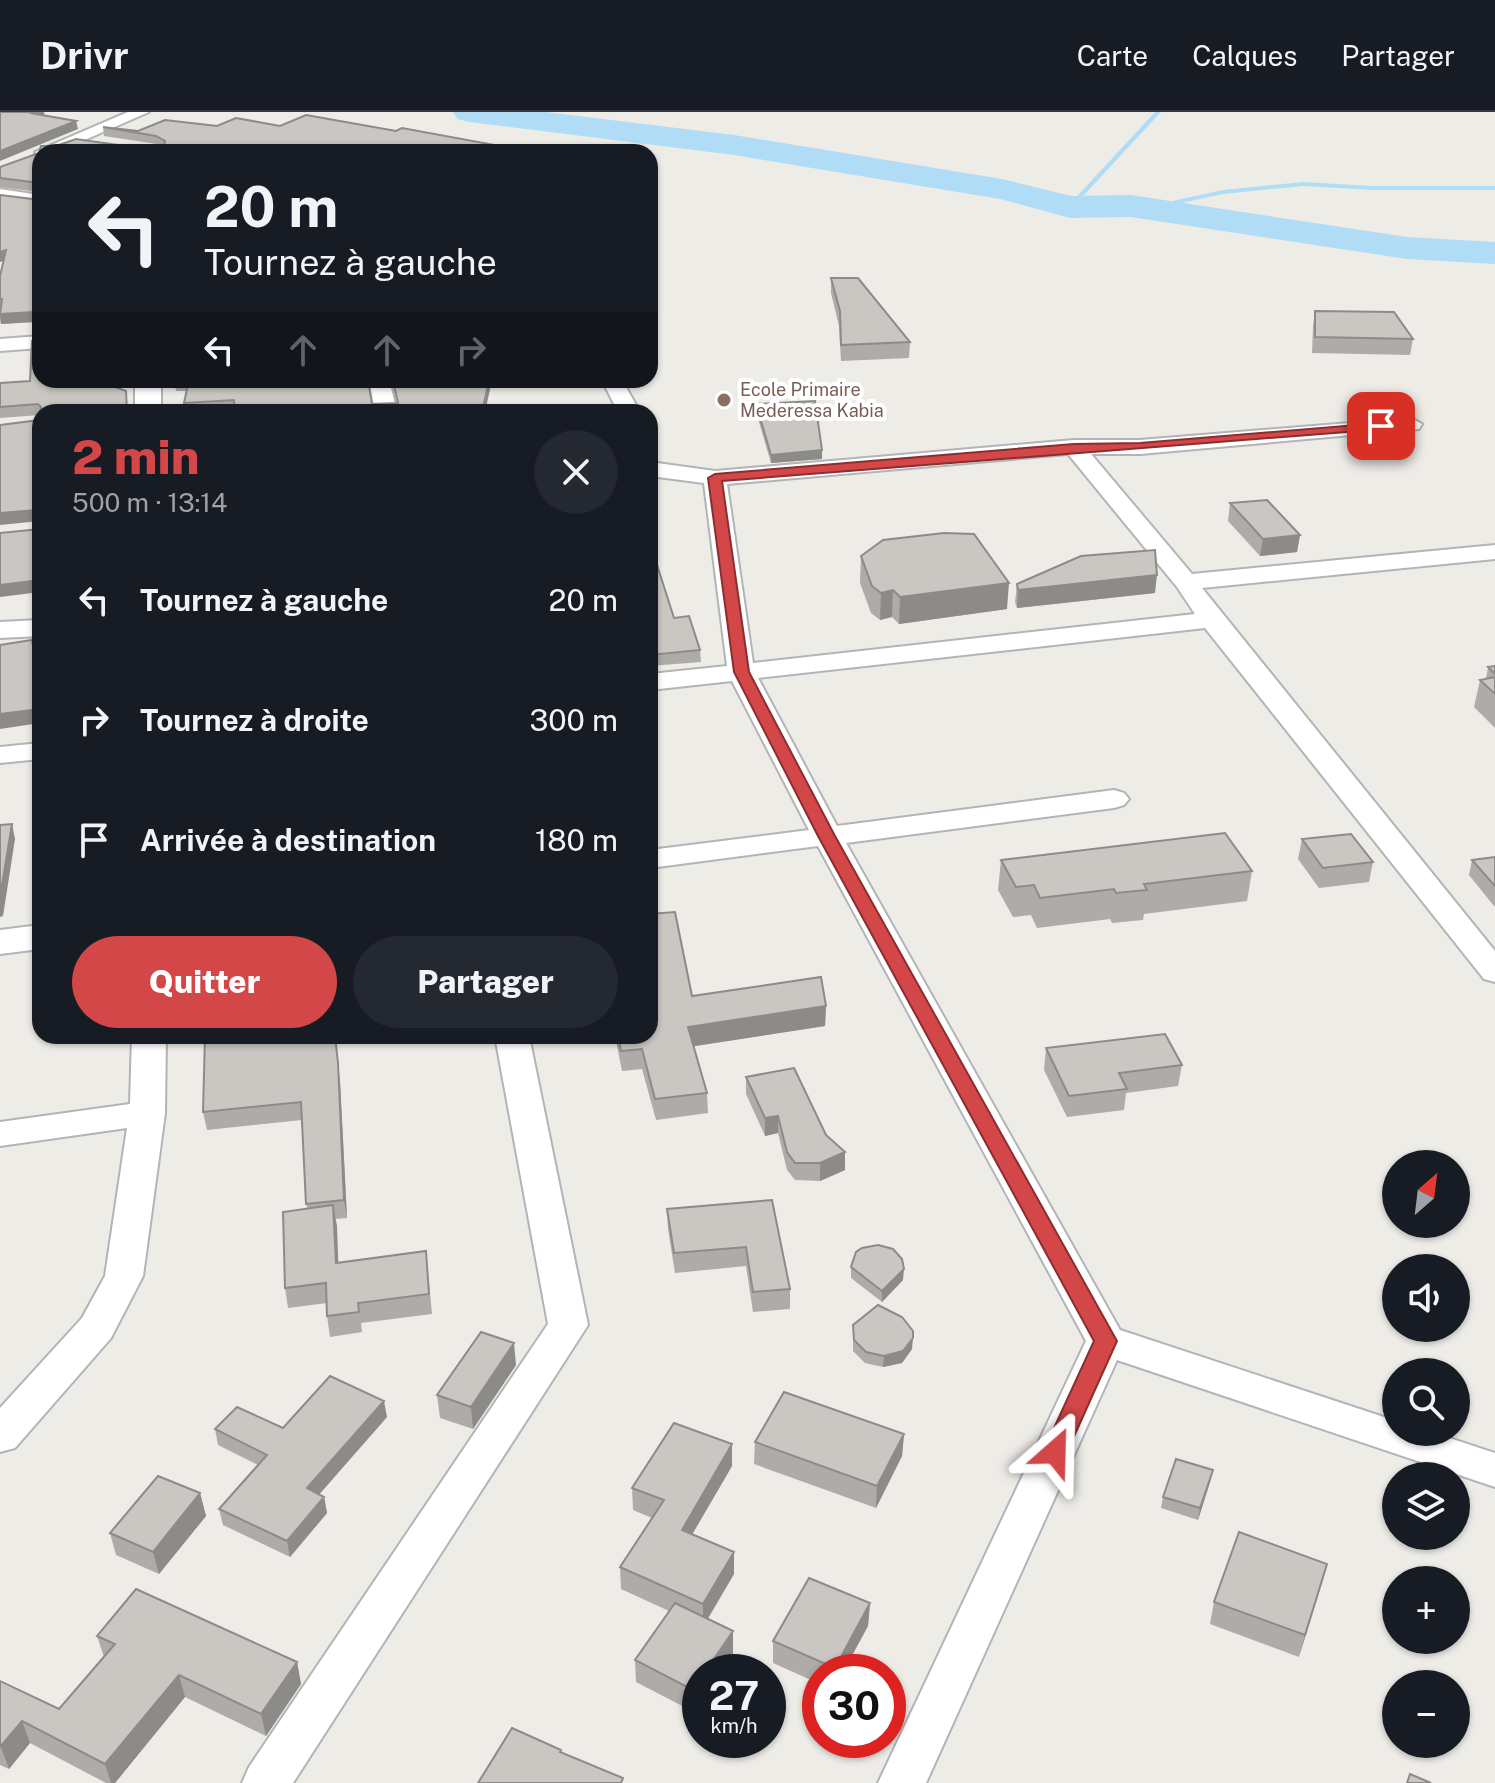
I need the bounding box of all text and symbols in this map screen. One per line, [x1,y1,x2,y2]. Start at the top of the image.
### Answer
text: Drivr [40,33,129,78]
text: Carte [1077,39,1148,72]
text: Calques [1192,39,1297,72]
text: Partager [1341,39,1455,72]
text: 20 m [204,174,338,240]
icon: left [72,176,176,280]
text: Tournez à gauche [204,241,497,283]
icon: left [197,328,241,372]
icon: ahead [281,328,325,372]
icon: ahead [365,328,409,372]
icon: right [449,328,493,372]
place label: Ecole Primaire Mederessa Kabia [740,379,884,421]
marker: Ecole Primaire Mederessa Kabia [715,391,733,409]
pin [1347,392,1415,460]
icon: arrive [1359,404,1403,448]
text: 2 min [72,428,200,485]
button: close [534,430,618,514]
text: 500 m · 13:14 [72,487,227,518]
icon: left [72,578,116,622]
text: Tournez à gauche [140,582,388,618]
text: 20 m [549,582,618,618]
icon: right [72,698,116,742]
text: Tournez à droite [140,702,369,738]
text: 300 m [530,702,618,738]
icon: arrive [72,818,116,862]
text: Arrivée à destination [140,822,436,858]
text: 180 m [535,822,618,858]
button: Quitter [72,936,337,1028]
button: Partager [353,936,618,1028]
north arrow [1382,1150,1470,1238]
map controls [1382,1150,1470,1758]
button: sound [1382,1254,1470,1342]
button: search [1382,1358,1470,1446]
position arrow [1013,1410,1097,1494]
button: layers [1382,1462,1470,1550]
button: + [1382,1566,1470,1654]
speed limit sign: 30 [802,1654,906,1758]
button: − [1382,1670,1470,1758]
text: 27 [709,1672,759,1719]
text: km/h [710,1714,758,1738]

